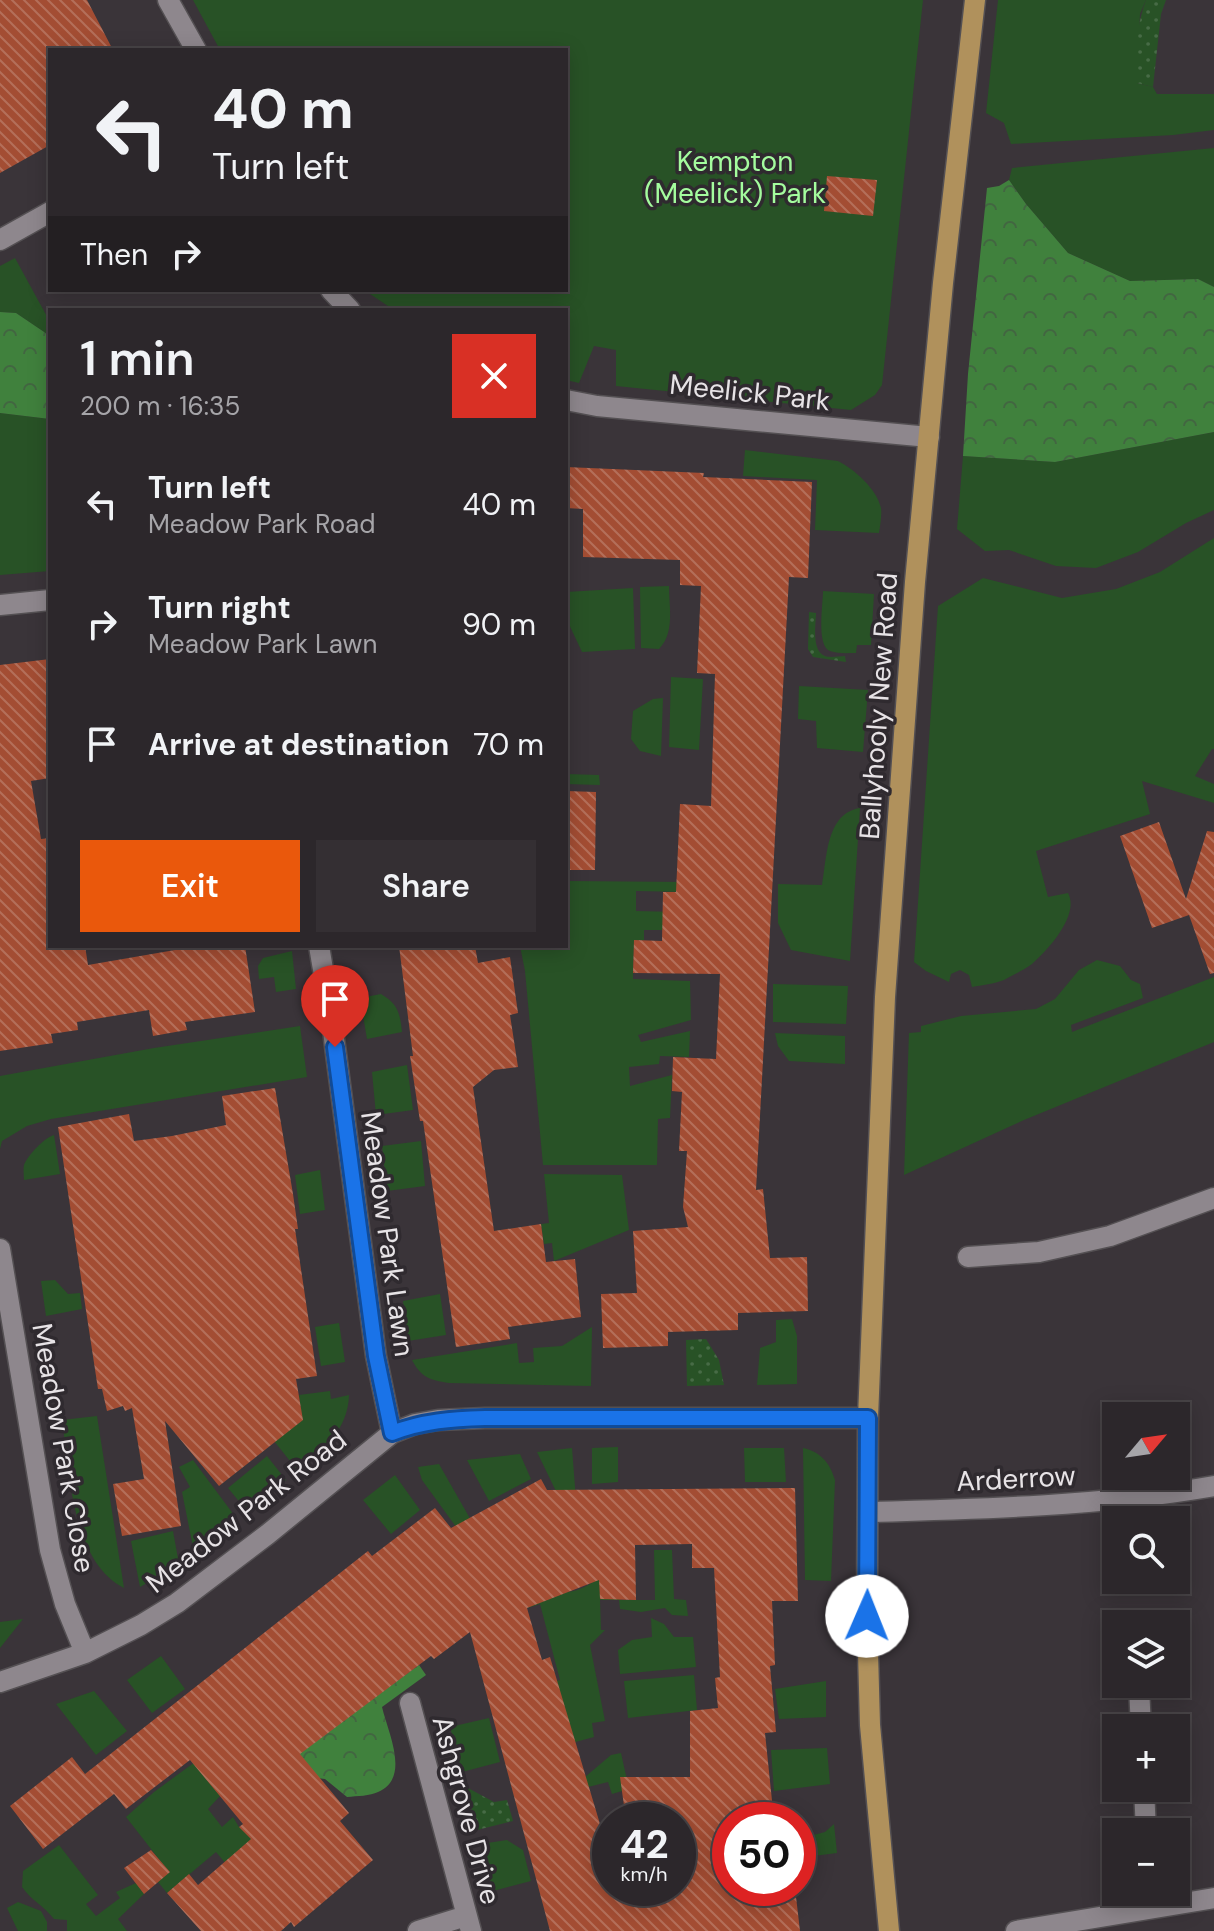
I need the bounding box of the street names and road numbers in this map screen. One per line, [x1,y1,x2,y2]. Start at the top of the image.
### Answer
street label: Meelick Park [668,366,832,419]
street label: Ballyhooly New Road [851,571,906,841]
street label: Meadow Park Lawn [352,1109,423,1359]
street label: Meadow Park Close [23,1320,104,1576]
street label: Meadow Park Road [138,1421,354,1601]
street label: Arderrow [955,1457,1077,1500]
street label: Ashgrove Drive [424,1712,509,1909]

